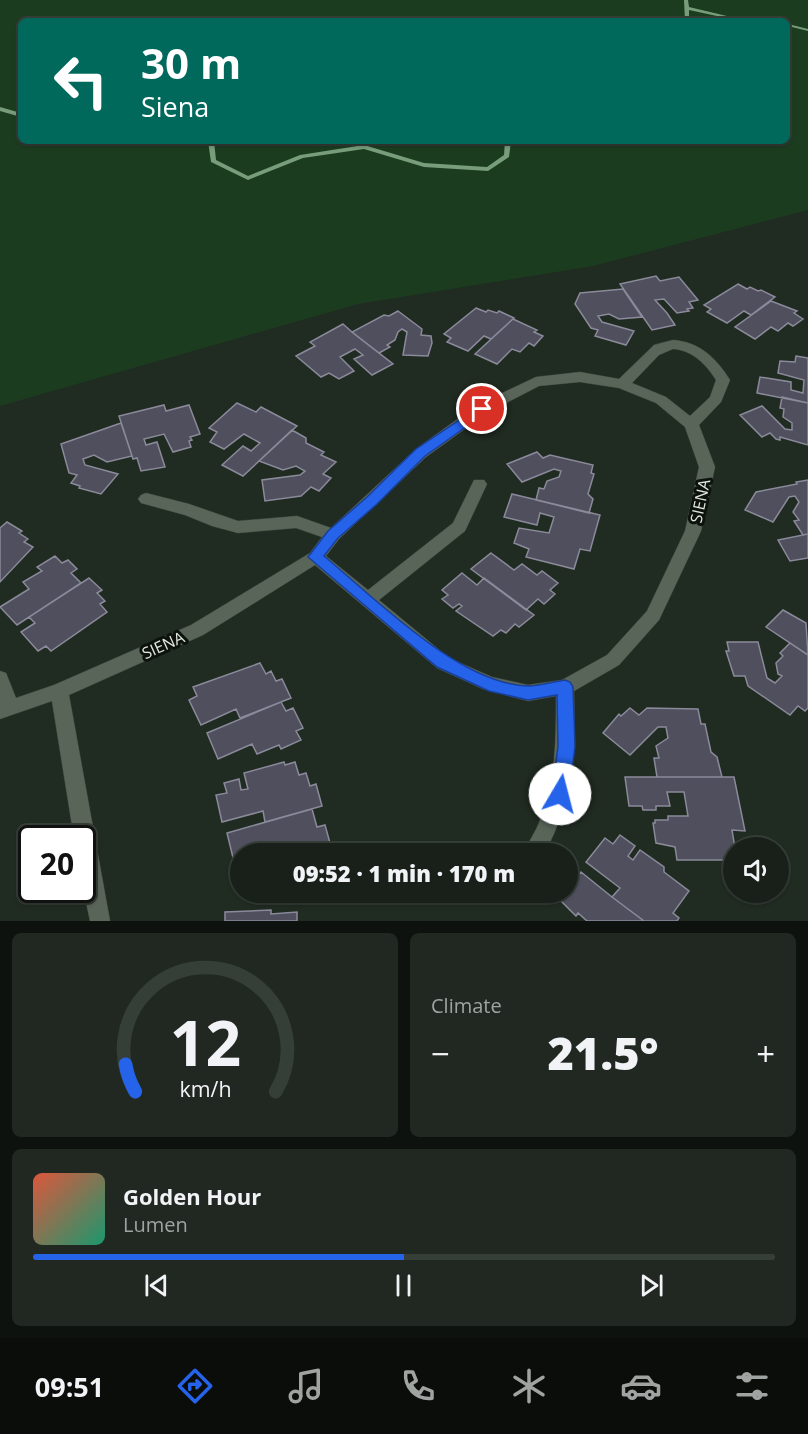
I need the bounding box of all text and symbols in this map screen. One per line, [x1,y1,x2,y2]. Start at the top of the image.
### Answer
text: 30 m [141,34,241,91]
icon: left [42,42,120,120]
text: Siena [141,88,209,125]
pin [456,383,507,434]
icon: arrive [465,392,498,425]
street label: SIENA [685,476,716,525]
street label: SIENA [138,626,189,664]
position arrow [528,762,592,826]
speed limit sign: 20 [18,825,96,903]
map controls [723,837,789,903]
button: sound [723,837,789,903]
text: 09:52 · 1 min · 170 m [293,858,515,888]
text: Climate [431,992,502,1019]
text: 12 [169,999,241,1084]
text: 21.5° [547,1022,659,1083]
text: − [431,1031,450,1076]
text: + [756,1031,775,1076]
text: km/h [179,1074,231,1103]
text: Golden Hour [123,1181,261,1211]
text: Lumen [123,1211,188,1238]
icon: previous [140,1269,173,1302]
icon: pause [387,1269,420,1302]
icon: next [635,1269,668,1302]
icon: directions [174,1365,216,1407]
icon: music [285,1365,327,1407]
icon: phone [397,1365,439,1407]
icon: climate [508,1365,550,1407]
icon: car [620,1365,662,1407]
icon: filters [731,1365,773,1407]
text: 09:51 [35,1368,104,1405]

